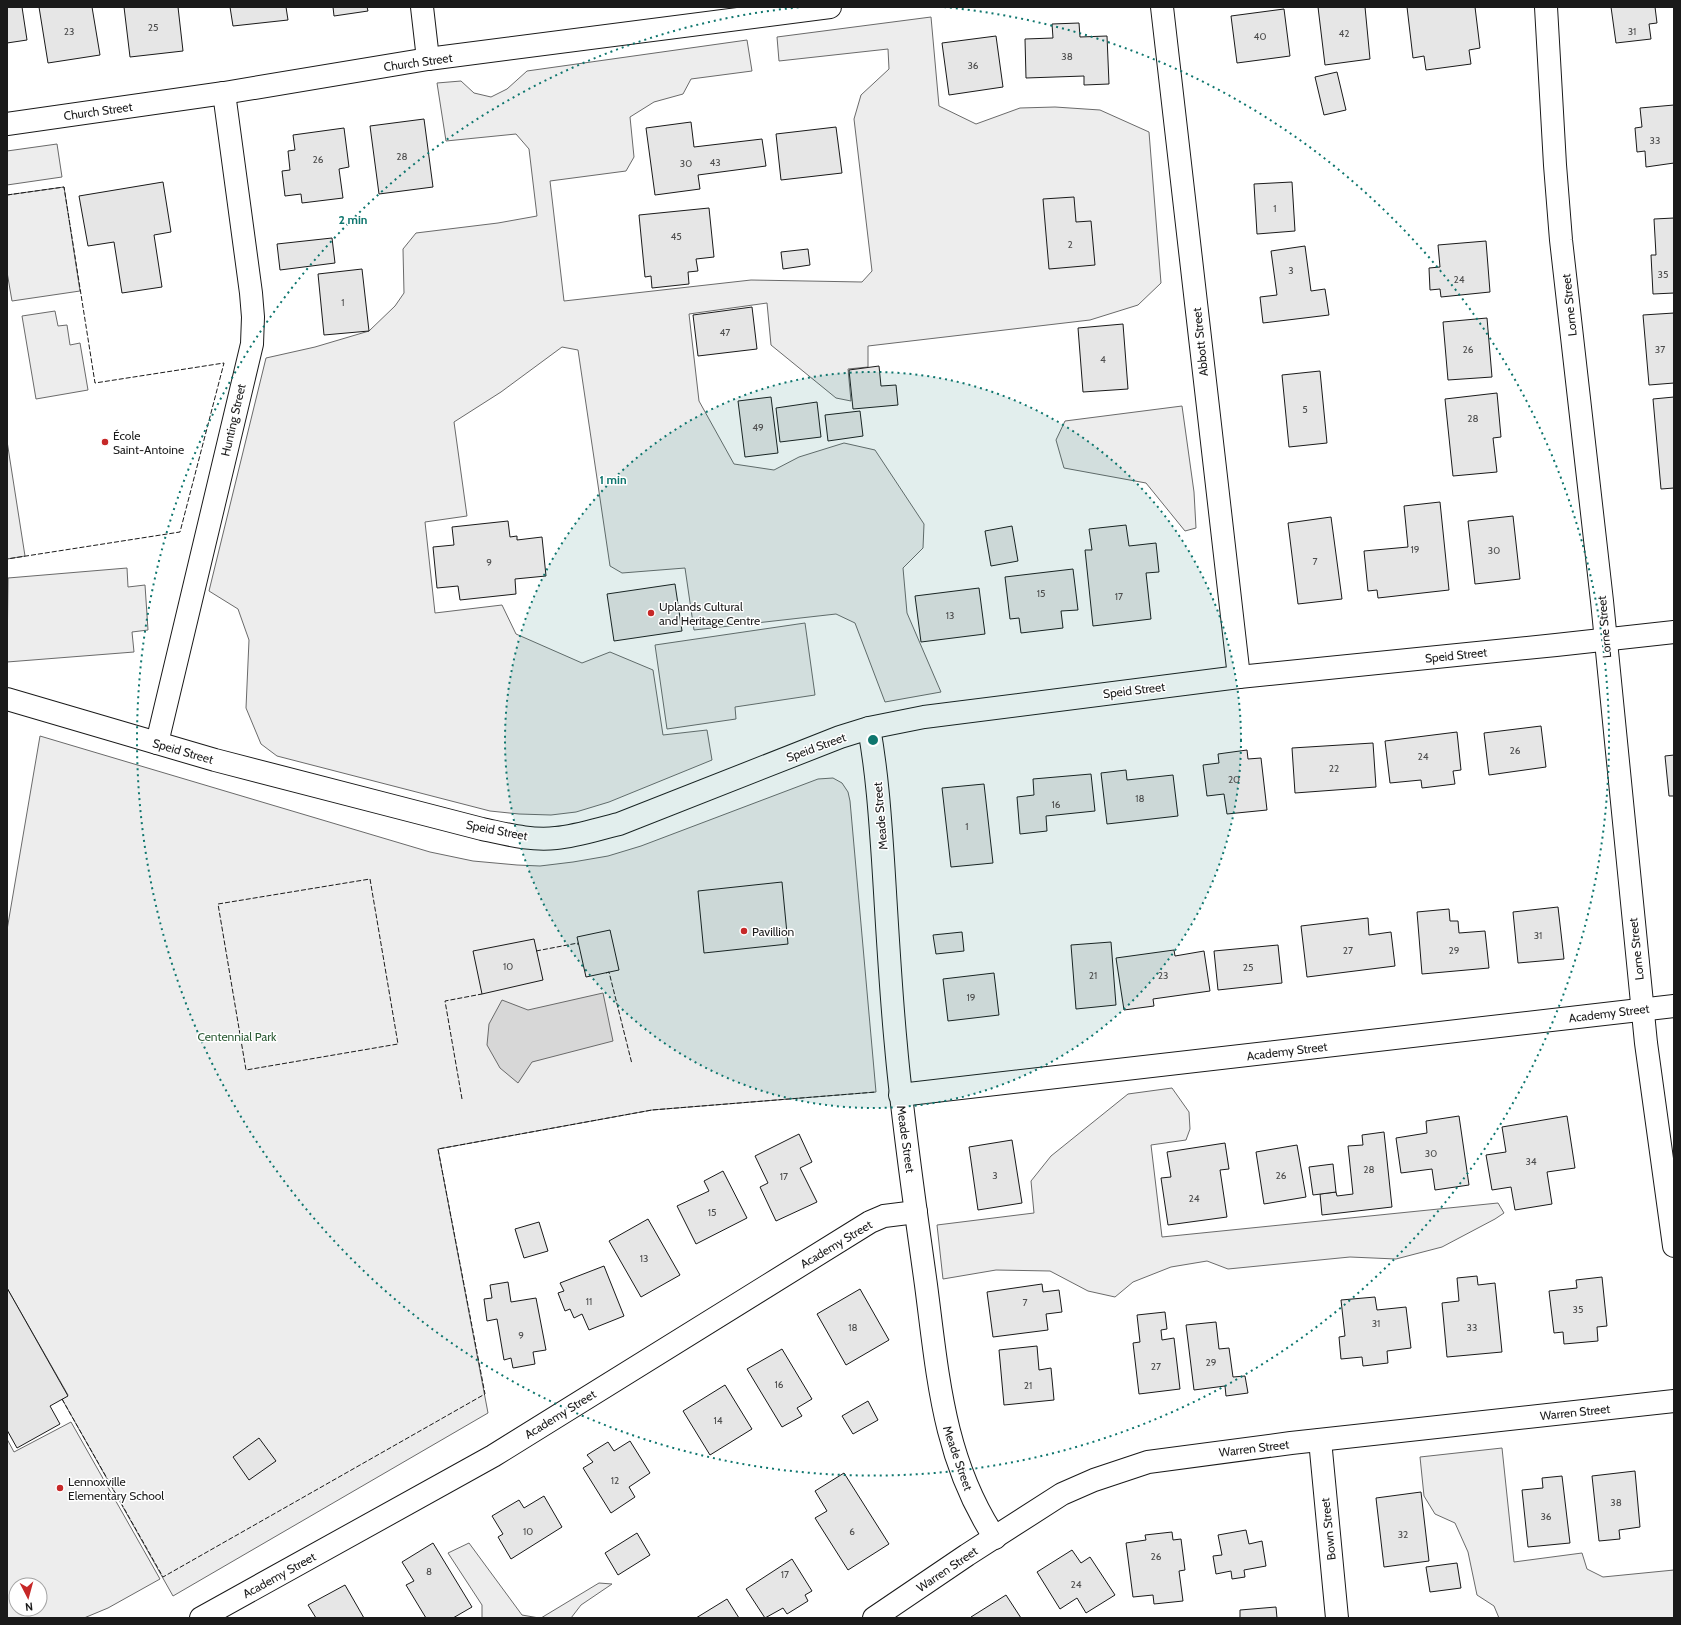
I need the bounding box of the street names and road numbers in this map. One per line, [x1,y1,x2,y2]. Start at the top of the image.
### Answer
street label: Church Street [383,50,453,74]
street label: Church Street [63,99,133,123]
street label: Lorne Street [1558,273,1580,337]
street label: Abbott Street [1189,307,1211,377]
street label: Hunting Street [217,382,249,458]
street label: Lorne Street [1594,595,1614,659]
street label: Speid Street [1424,644,1488,666]
street label: Speid Street [1102,679,1166,701]
street label: Speid Street [784,729,848,765]
street label: Speid Street [151,735,215,767]
street label: Meade Street [870,782,890,850]
street label: Speid Street [465,817,529,843]
street label: Lorne Street [1625,917,1647,981]
street label: Academy Street [1568,1001,1650,1025]
street label: Academy Street [1246,1039,1328,1063]
street label: Meade Street [894,1104,918,1174]
street label: Academy Street [797,1217,875,1271]
street label: Academy Street [522,1386,598,1442]
street label: Warren Street [1539,1401,1611,1423]
street label: Meade Street [940,1423,976,1493]
street label: Warren Street [1218,1436,1290,1460]
street label: Bown Street [1317,1497,1339,1561]
street label: Warren Street [914,1543,980,1595]
street label: Academy Street [240,1549,318,1601]

